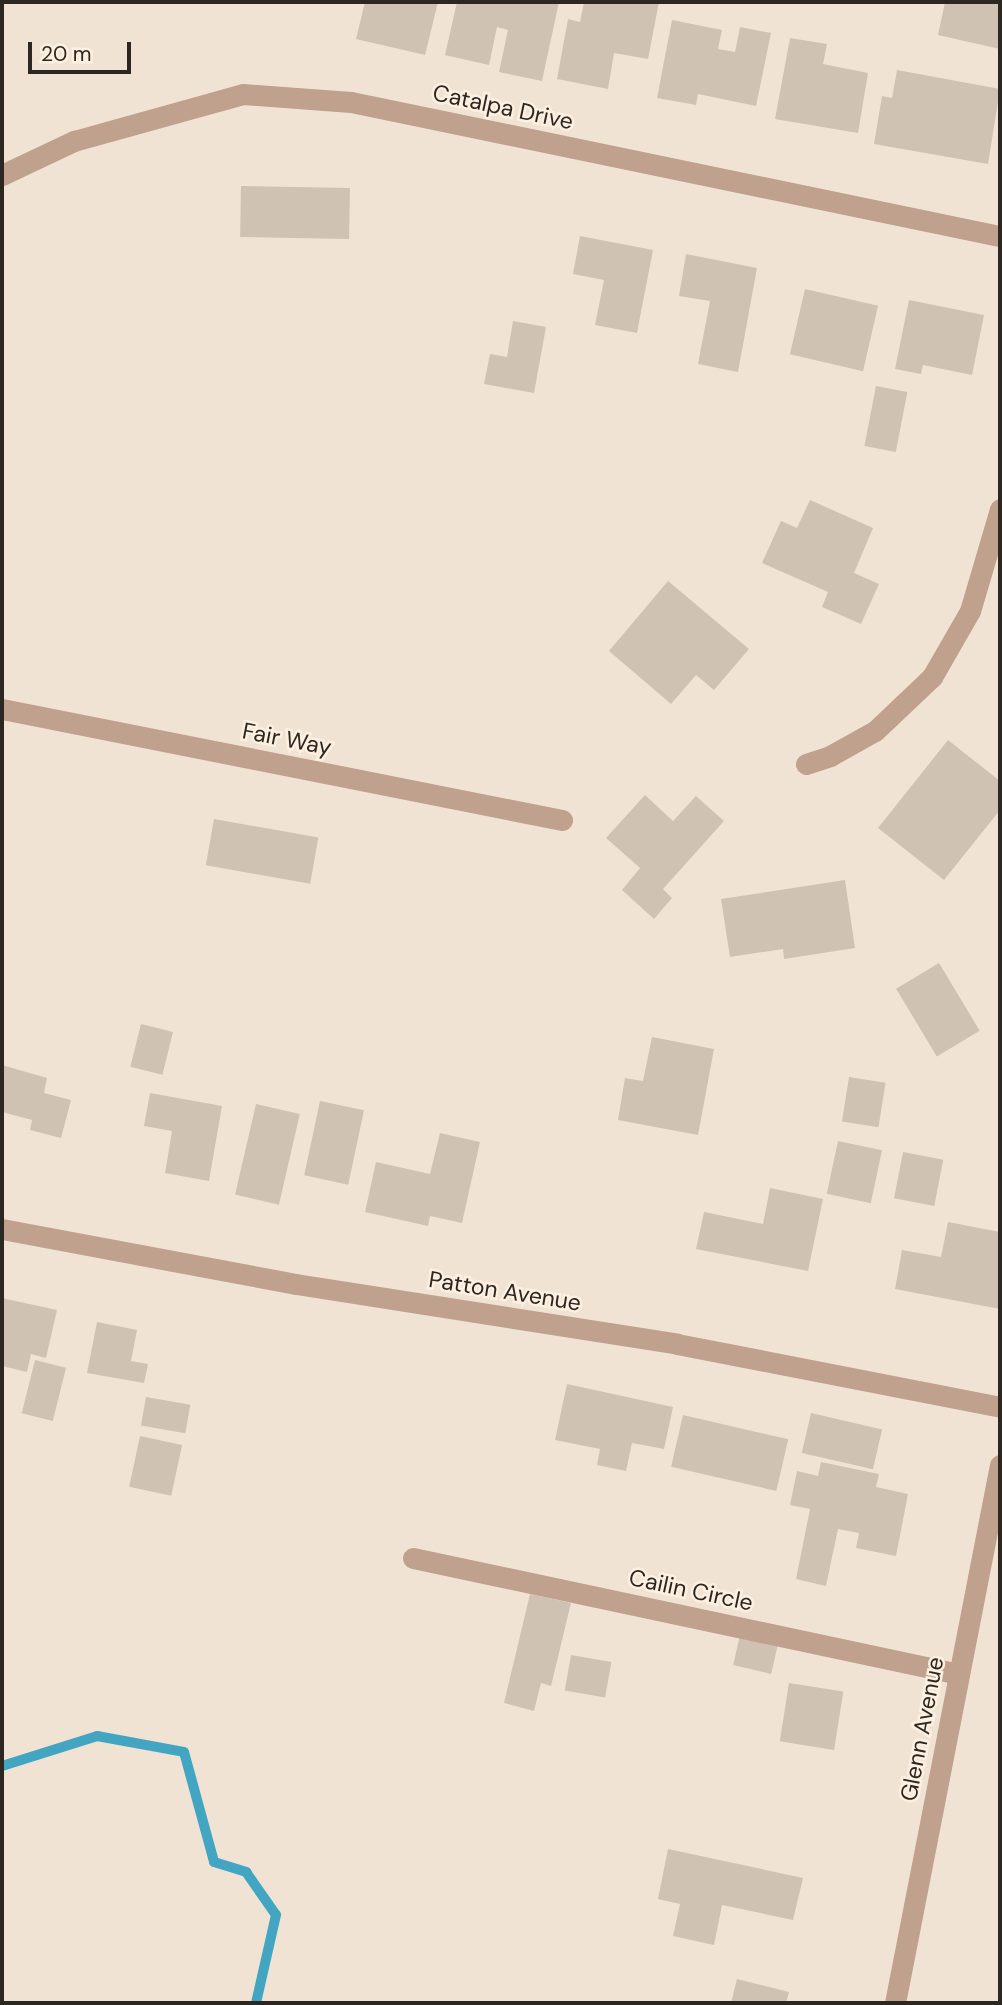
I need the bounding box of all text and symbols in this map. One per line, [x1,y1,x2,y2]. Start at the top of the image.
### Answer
scale bar [32,28,135,72]
text: 20 m [41,40,92,68]
street label: Catalpa Drive [430,79,576,135]
street label: Fair Way [240,717,334,761]
street label: Patton Avenue [427,1265,583,1317]
street label: Cailin Circle [627,1563,755,1617]
street label: Glenn Avenue [894,1655,950,1803]

